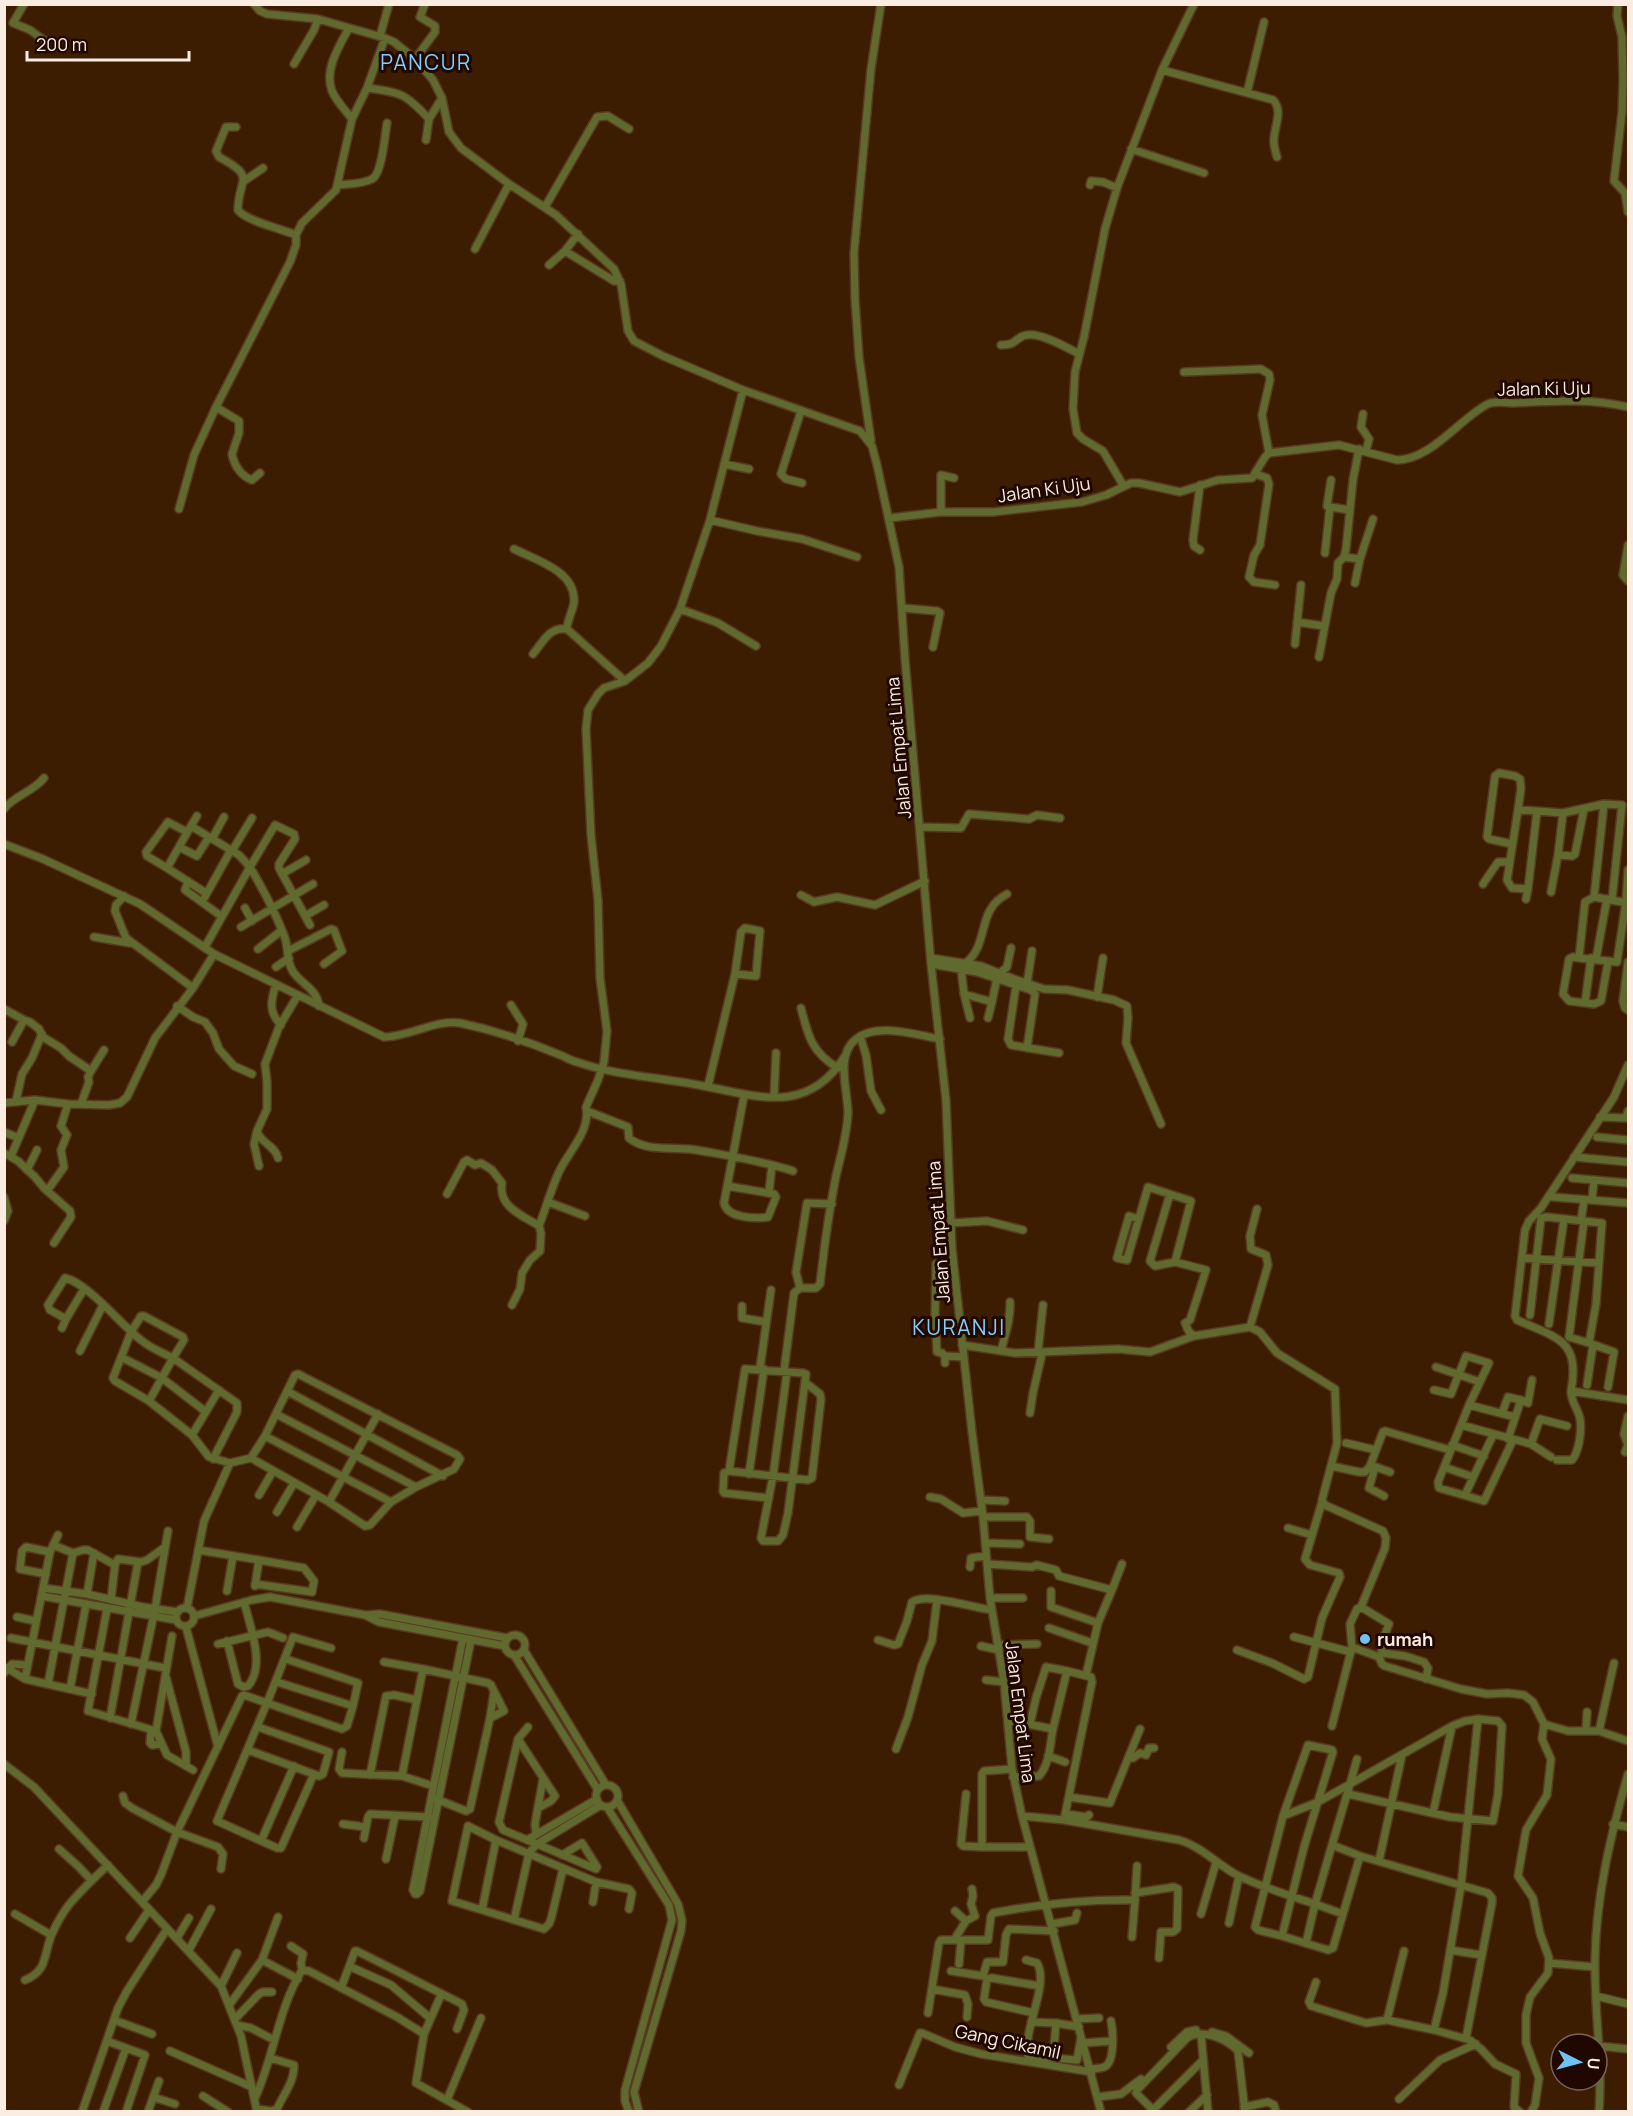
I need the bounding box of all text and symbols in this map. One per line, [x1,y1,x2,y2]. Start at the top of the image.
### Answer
scale bar [27,24,189,62]
text: 200 m [36,32,87,56]
district label: PANCUR [380,48,472,76]
street label: Jalan Ki Uju [1497,375,1591,401]
street label: Jalan Ki Uju [996,471,1092,507]
street label: Jalan Empat Lima [880,676,916,820]
street label: Jalan Empat Lima [921,1160,955,1304]
district label: KURANJI [912,1313,1006,1341]
place label: rumah [1377,1627,1433,1651]
marker: rumah [1358,1632,1372,1646]
street label: Jalan Empat Lima [1000,1640,1042,1784]
street label: Gang Cikamil [953,2018,1063,2064]
north arrow [1549,2032,1609,2092]
text: U [1582,2057,1605,2070]

